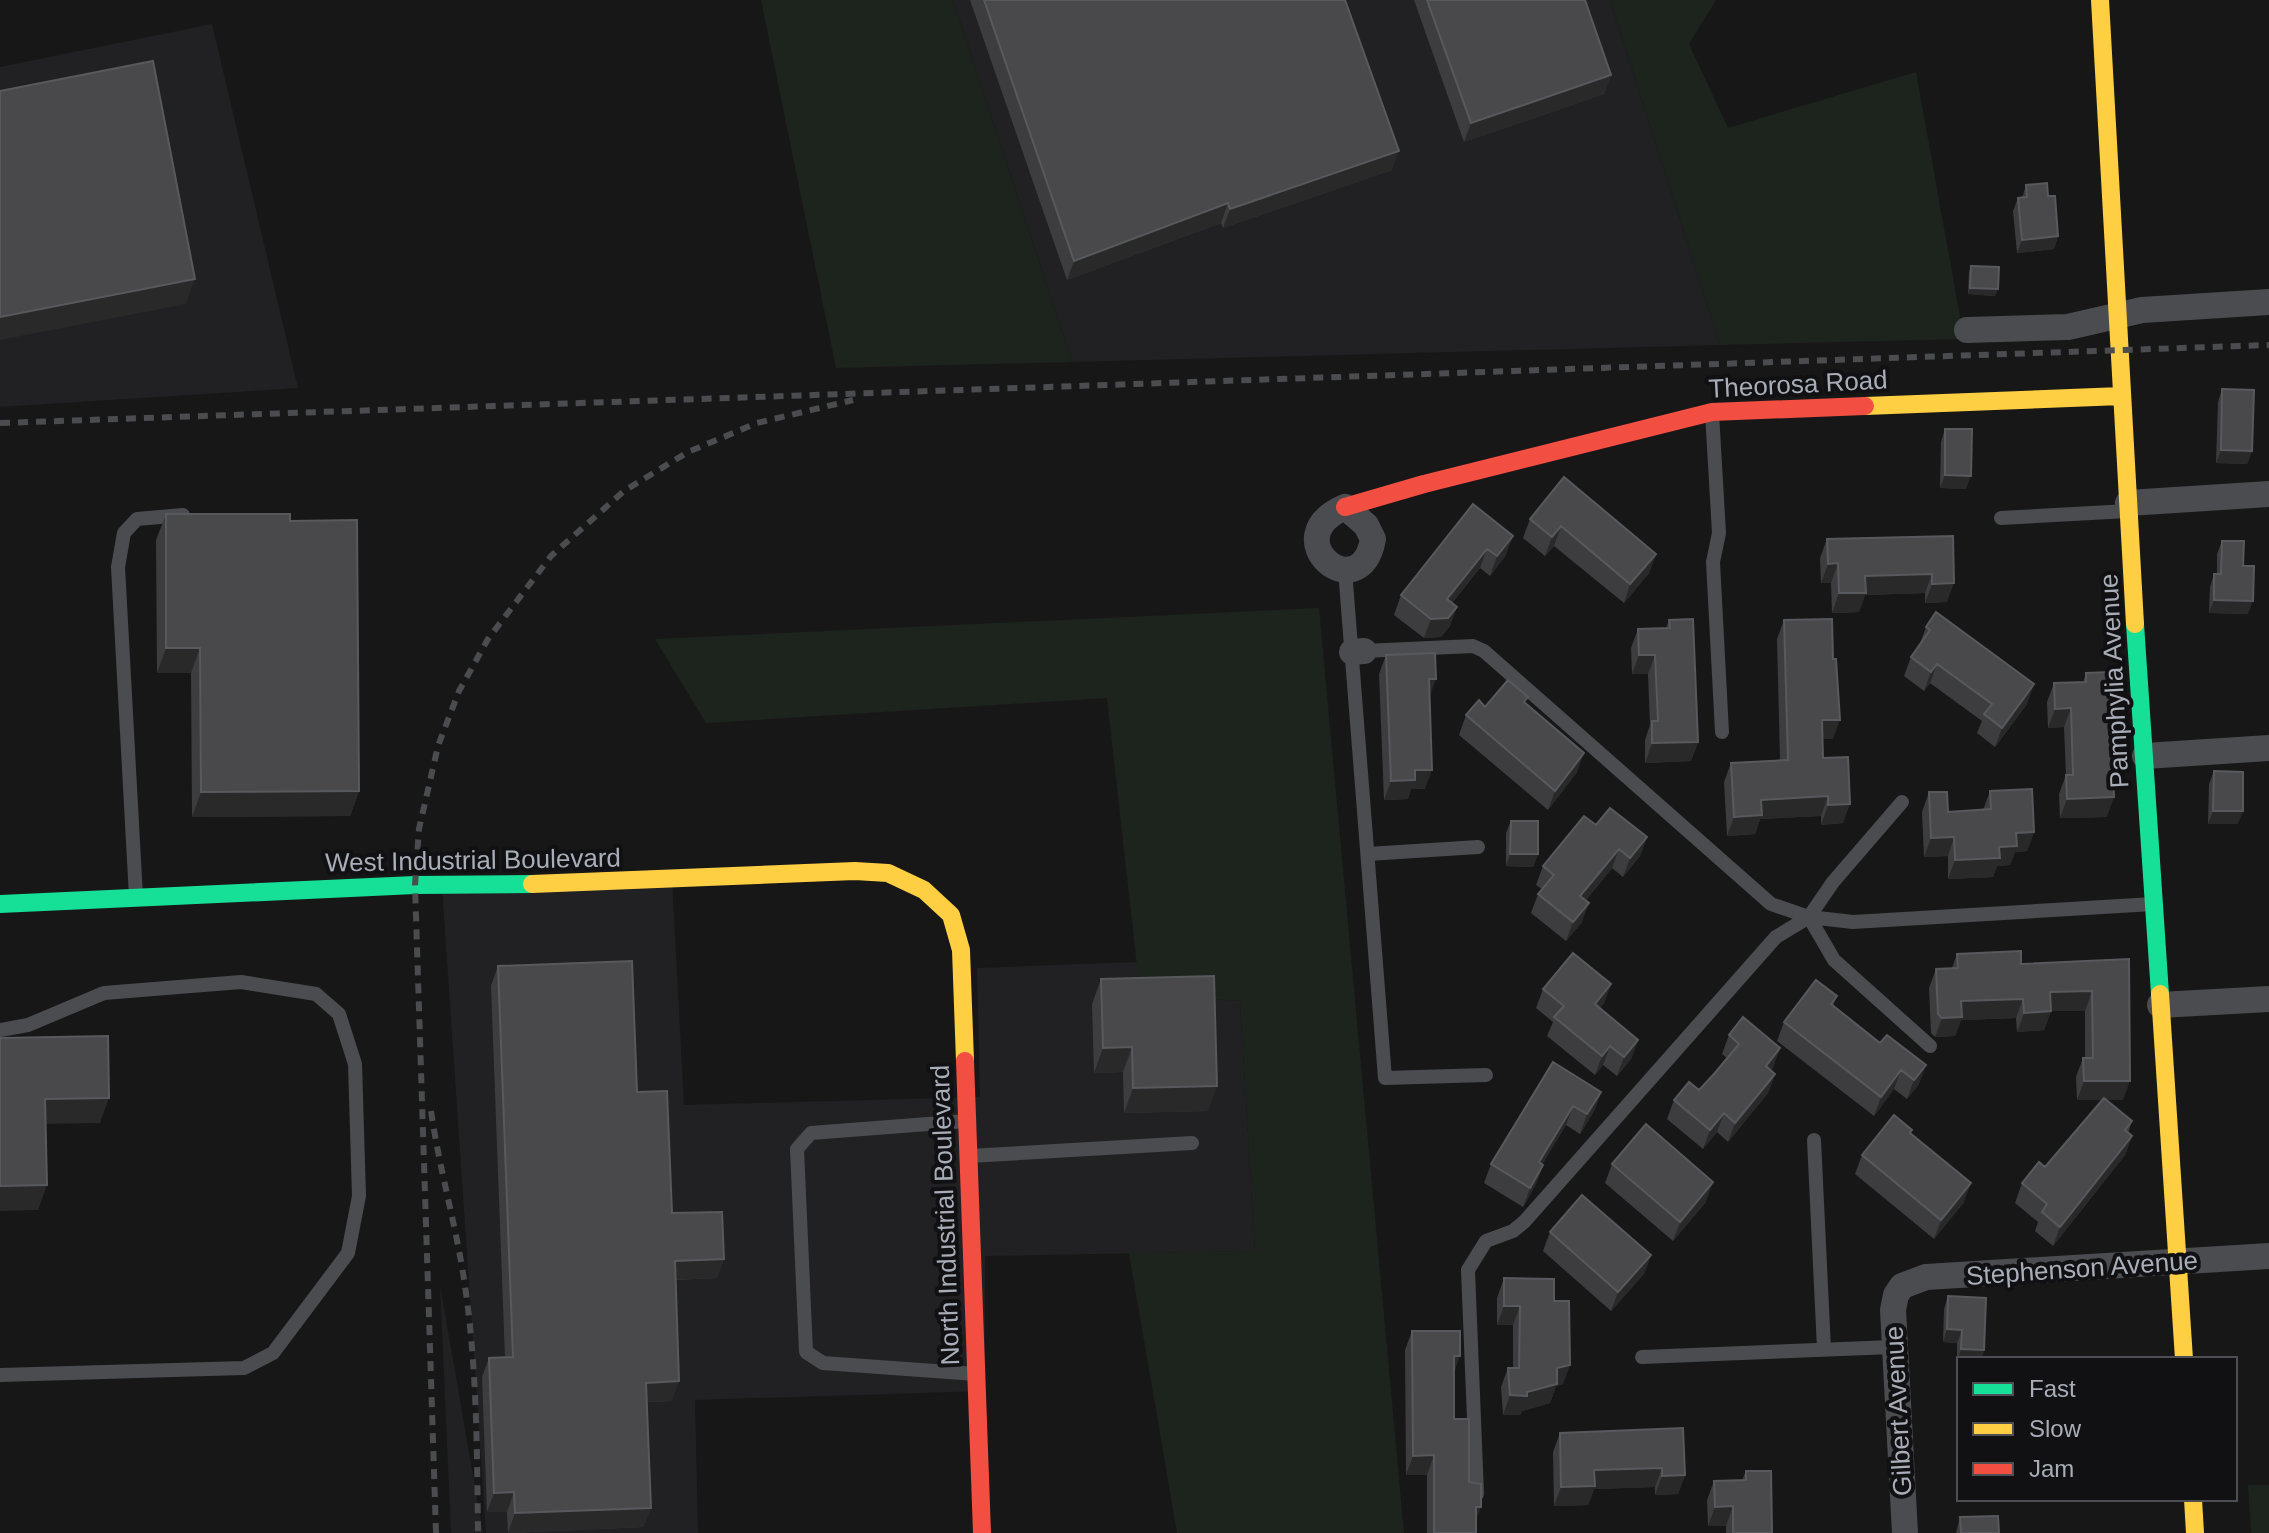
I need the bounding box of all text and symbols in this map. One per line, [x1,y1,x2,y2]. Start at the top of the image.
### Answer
street label: Theorosa Road [1708,364,1888,404]
street label: Pamphylia Avenue [2093,573,2135,789]
street label: West Industrial Boulevard [325,842,621,878]
street label: North Industrial Boulevard [925,1064,965,1366]
street label: Stephenson Avenue [1965,1245,2199,1291]
street label: Gilbert Avenue [1879,1325,1917,1497]
legend [1957,1357,2237,1501]
text: Fast [2029,1375,2076,1402]
text: Slow [2029,1415,2082,1442]
text: Jam [2029,1455,2074,1482]

